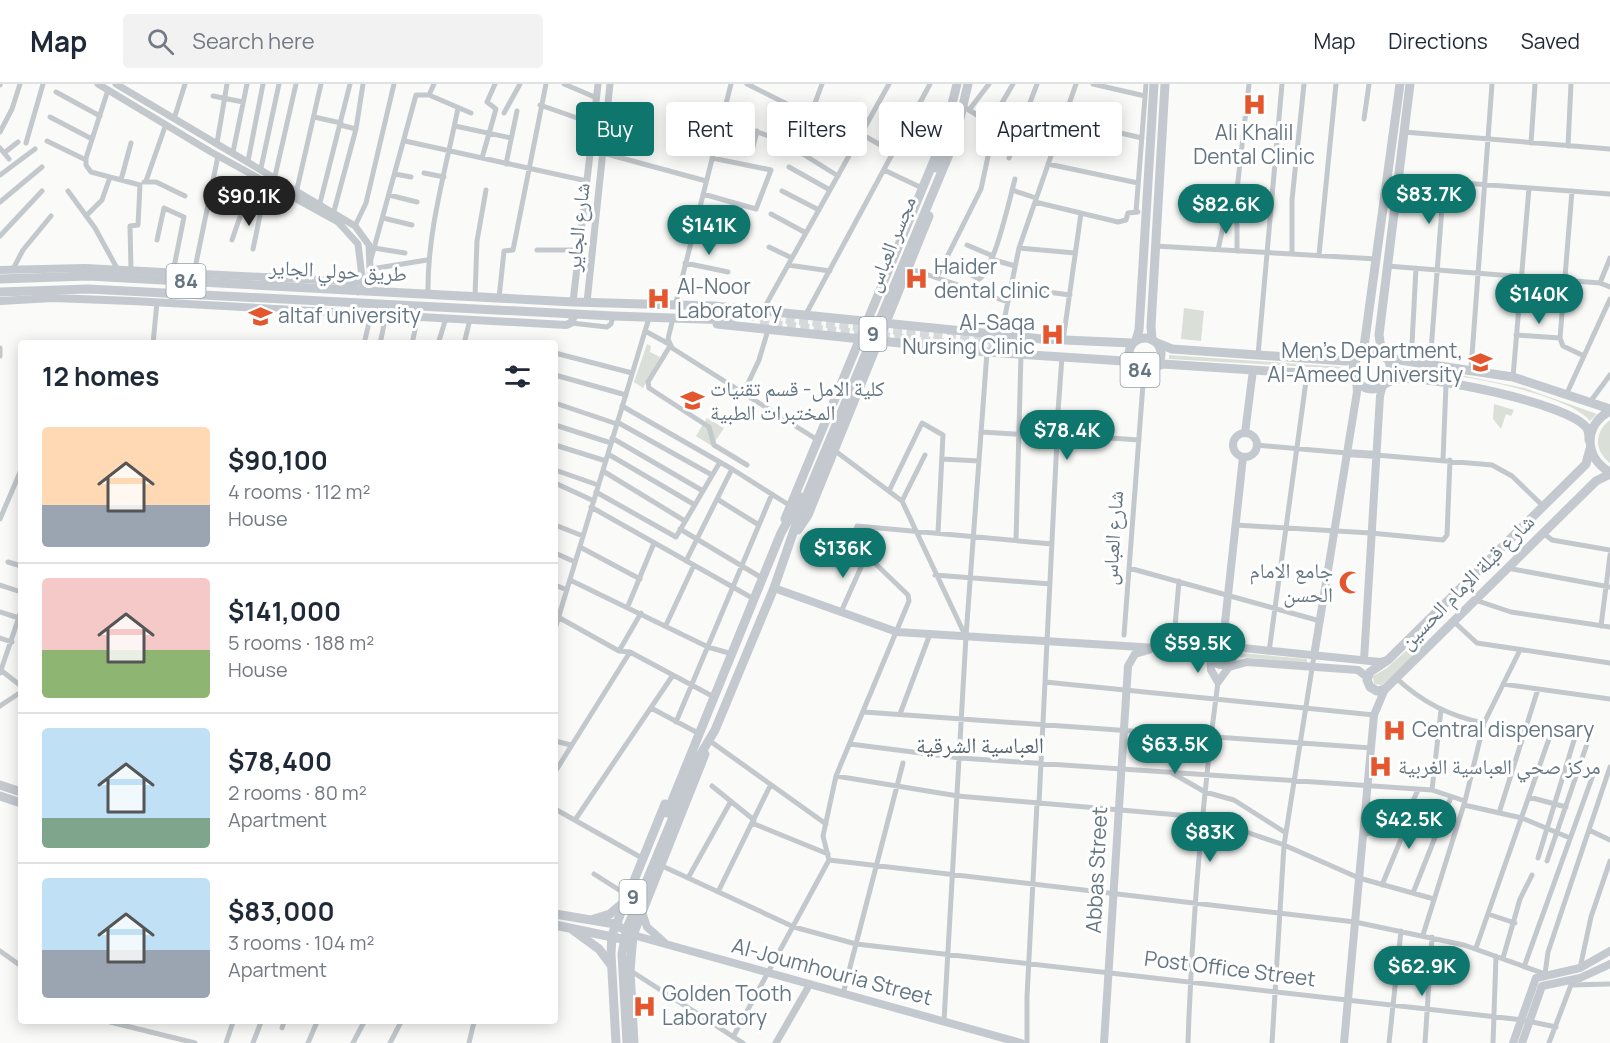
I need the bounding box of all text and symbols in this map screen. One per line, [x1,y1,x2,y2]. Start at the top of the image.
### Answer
search box [123,14,543,68]
text: Map [30,22,87,60]
icon: search [144,25,177,58]
text: Search here [192,26,315,56]
text: Map [1314,27,1355,55]
text: Directions [1388,27,1488,55]
text: Saved [1521,27,1580,55]
hospital icon: Ali Khalil Dental Clinic [1241,92,1267,118]
chip: Buy [576,102,654,156]
chip: Rent [666,102,755,156]
chip: Filters [767,102,867,156]
chip: New [879,102,964,156]
chip: Apartment [976,102,1122,156]
place label: Ali Khalil Dental Clinic [1193,118,1315,170]
pin: $83.7K [1380,174,1478,225]
pin: $90.1K [200,176,298,227]
text: $83.7K [1396,180,1462,207]
street label: شارع الجاير [558,181,596,273]
text: $90.1K [217,182,281,209]
pin: $82.6K [1177,184,1275,235]
text: $82.6K [1192,190,1260,217]
street label: مجسر العباس [858,192,922,296]
pin: $141K [667,205,751,256]
text: $141K [681,211,737,238]
street label: طريق حولي الجاير [267,252,408,291]
place label: Haider dental clinic [934,252,1050,304]
road number: 84 [166,264,206,298]
hospital icon: Haider dental clinic [903,266,929,292]
place label: Al-Noor Laboratory [677,272,782,324]
pin: $140K [1497,274,1581,325]
text: $140K [1509,280,1569,307]
hospital icon: Al-Noor Laboratory [646,286,672,312]
place label: altaf university [278,301,421,329]
school or university icon: altaf university [247,303,273,329]
place label: Al-Saqa Nursing Clinic [902,308,1035,360]
road number: 9 [860,317,886,351]
hospital icon: Al-Saqa Nursing Clinic [1040,322,1066,348]
place label: Men's Department, Al-Ameed University [1267,336,1463,388]
school or university icon: Men's Department, Al-Ameed University [1468,350,1494,376]
road number: 84 [1120,353,1160,387]
text: 12 homes [42,358,159,394]
icon: filters [501,360,534,393]
place label: كلية الامل- قسم تقنيات المختبرات الطبية [710,374,885,426]
school or university icon: كلية الامل- قسم تقنيات المختبرات الطبية [679,388,705,414]
pin: $78.4K [1018,410,1116,461]
text: $78.4K [1034,416,1100,443]
text: $90,100 [228,442,328,478]
icon: home [90,451,162,523]
text: 4 rooms · 112 m² [228,478,370,505]
street label: شارع العباس [1095,490,1129,586]
text: House [228,505,288,532]
street label: شارع قبلة الإمام الحسين [1393,508,1541,656]
pin: $136K [801,528,885,579]
text: $136K [814,534,872,561]
place label: جامع الامام الحسن [1250,556,1333,608]
mosque icon: جامع الامام الحسن [1338,570,1364,596]
text: $141,000 [228,593,341,629]
icon: home [90,602,162,674]
pin: $59.5K [1149,623,1247,674]
text: 5 rooms · 188 m² [228,629,374,656]
text: $59.5K [1164,629,1232,656]
text: House [228,656,288,683]
place label: Central dispensary [1412,715,1594,743]
hospital icon: Central dispensary [1381,717,1407,743]
pin: $63.5K [1126,724,1224,775]
district label: العباسية الشرقية [916,730,1044,760]
text: $63.5K [1141,730,1209,757]
text: $78,400 [228,743,332,779]
icon: home [90,752,162,824]
place label: مركز صحي العباسية الغربية [1398,752,1601,783]
hospital icon: مركز صحي العباسية الغربية [1367,754,1393,780]
text: 2 rooms · 80 m² [228,779,367,806]
pin: $42.5K [1360,799,1458,850]
text: $42.5K [1375,805,1443,832]
text: Apartment [228,806,327,833]
street label: Abbas Street [1079,806,1113,934]
pin: $83K [1174,812,1246,863]
text: $83K [1185,818,1235,845]
road number: 9 [620,880,646,914]
text: $83,000 [228,893,335,929]
icon: home [90,902,162,974]
text: 3 rooms · 104 m² [228,929,374,956]
street label: Al-Joumhouria Street [729,931,935,1011]
street label: Post Office Street [1143,944,1317,992]
pin: $62.9K [1373,946,1471,997]
text: $62.9K [1388,952,1456,979]
text: Apartment [228,956,327,983]
place label: Golden Tooth Laboratory [662,979,792,1031]
hospital icon: Golden Tooth Laboratory [631,993,657,1019]

